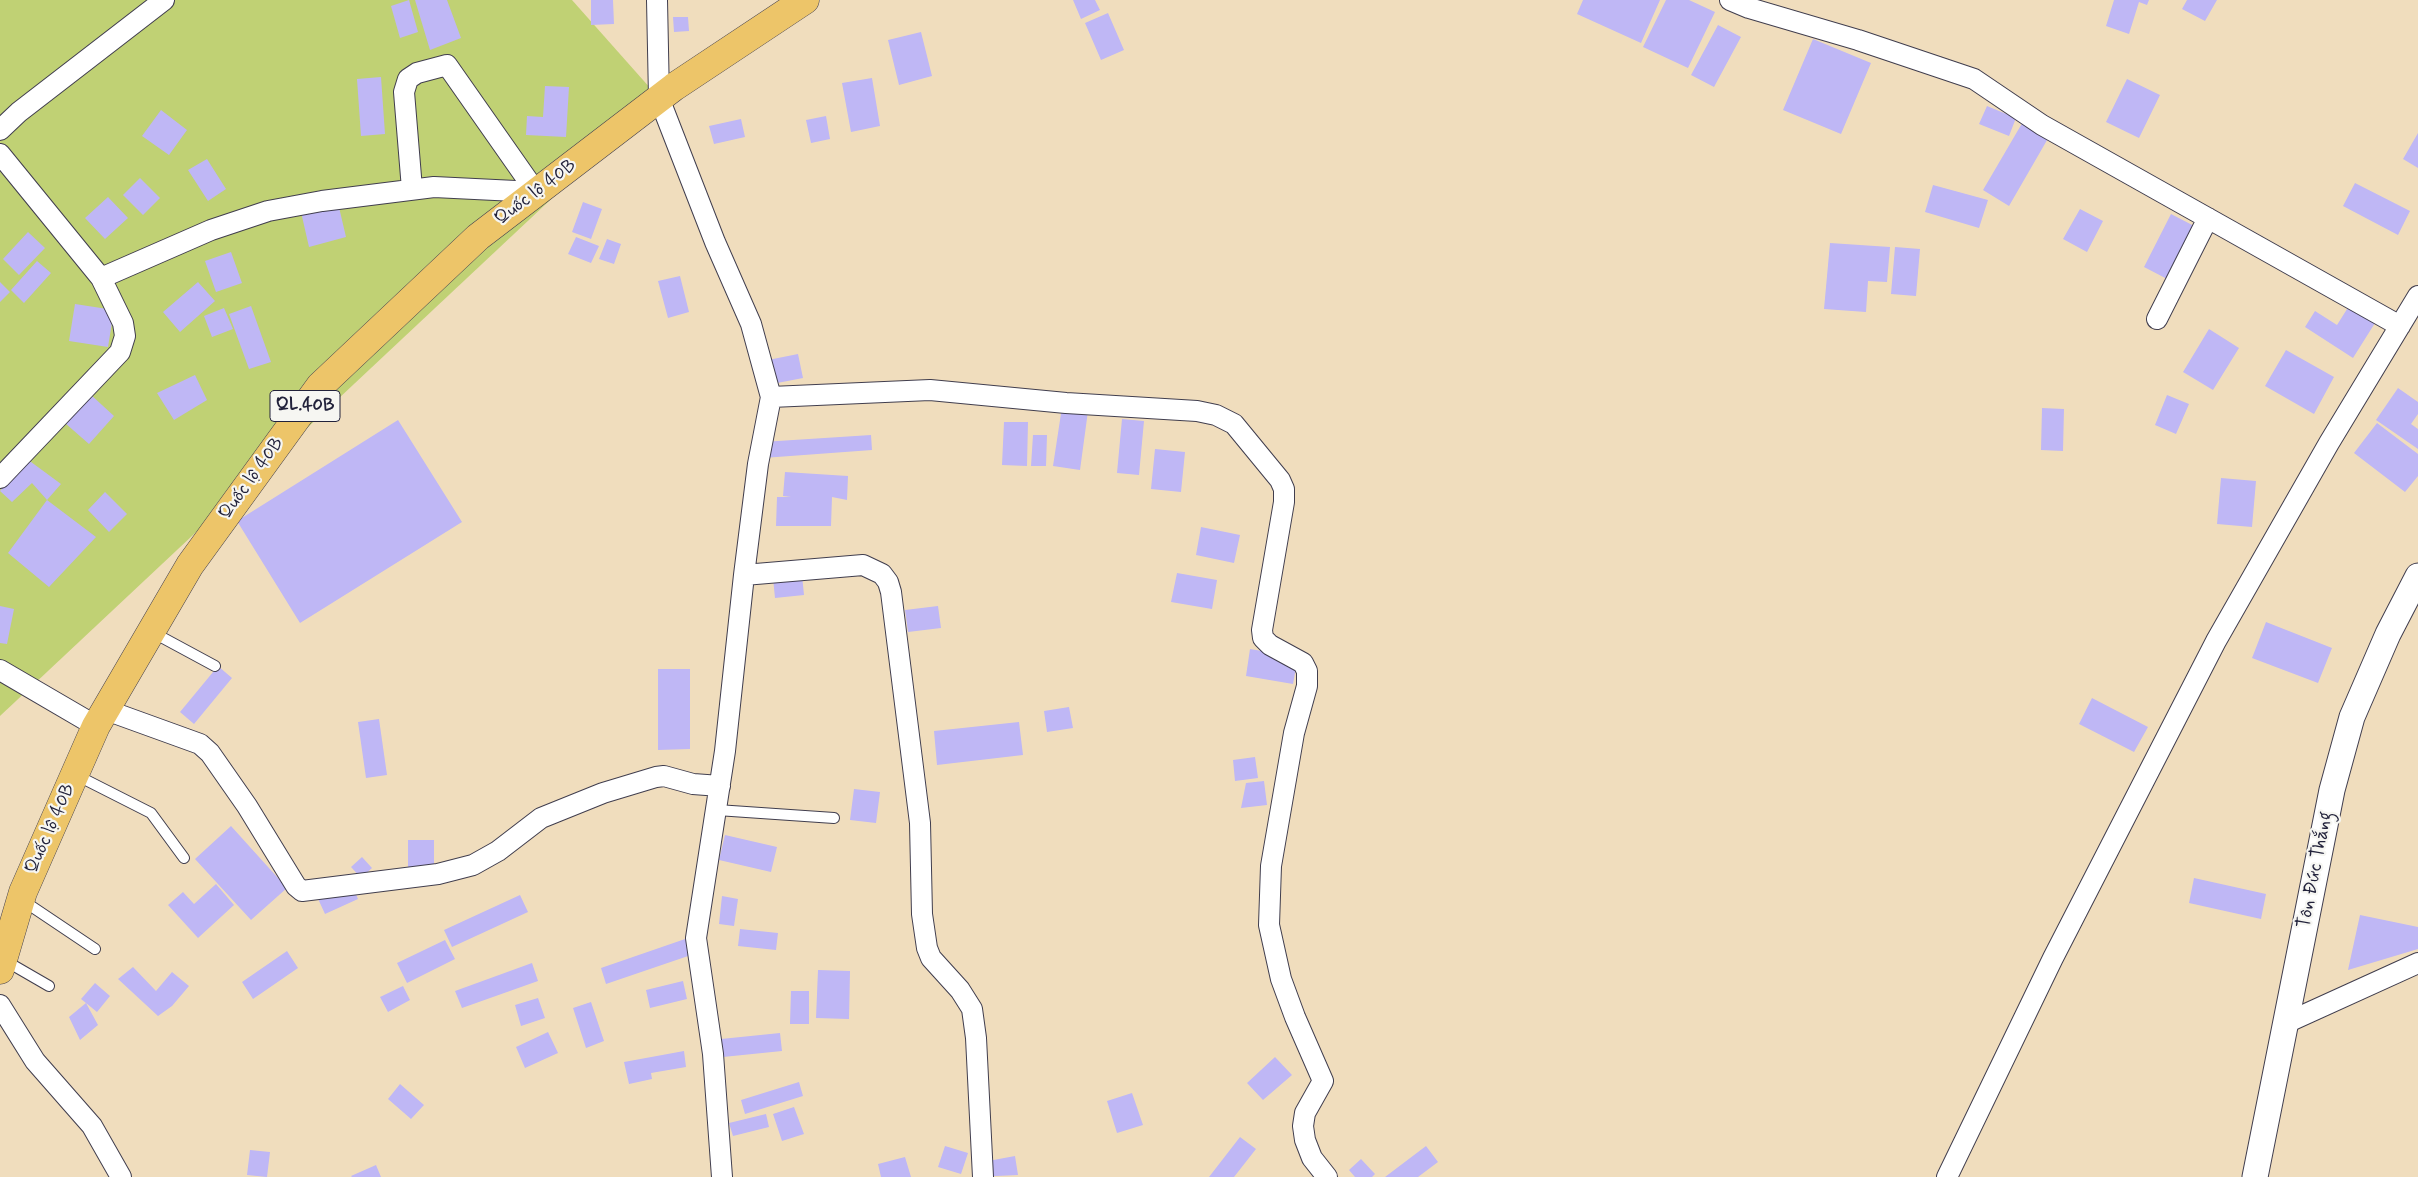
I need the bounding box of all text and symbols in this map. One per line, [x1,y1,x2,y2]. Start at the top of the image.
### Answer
street label: Quốc lộ 40B [491,155,581,231]
road number: QL.40B [270,391,340,422]
street label: Quốc lộ 40B [215,433,289,525]
street label: Quốc lộ 40B [21,780,81,878]
street label: Tôn Đức Thắng [2293,810,2339,930]

